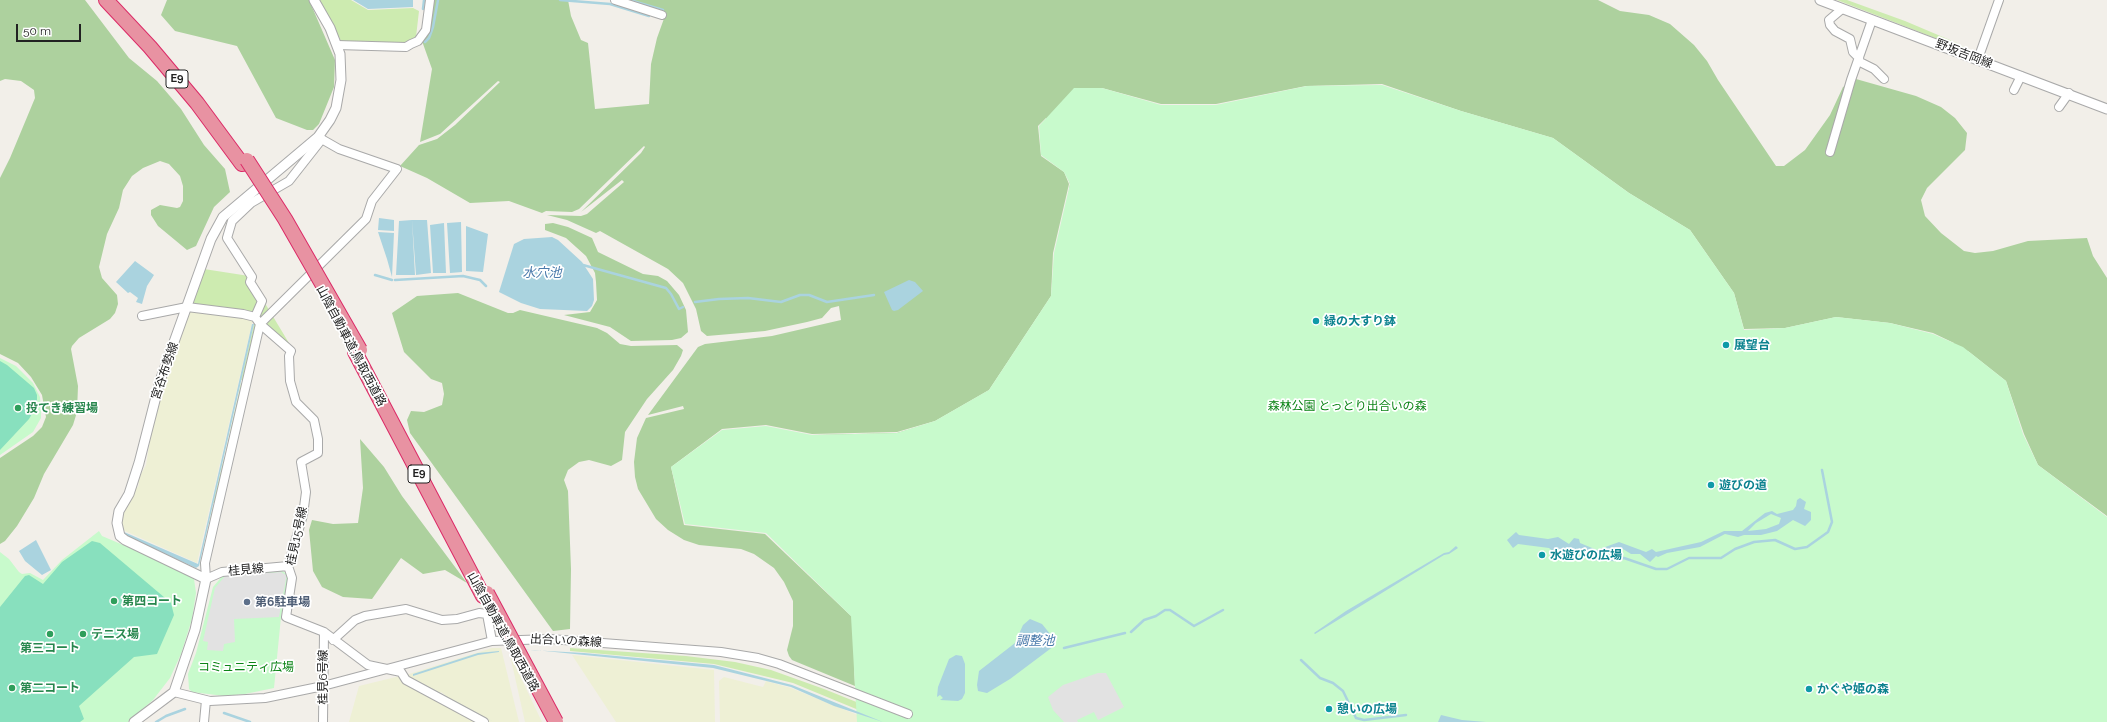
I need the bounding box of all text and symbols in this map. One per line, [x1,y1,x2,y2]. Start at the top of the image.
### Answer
scale bar [18,16,83,42]
text: 50 m [23,24,51,38]
street label: 野坂吉岡線 [1933,37,1995,71]
road number: E9 [166,70,188,88]
water label: 水穴池 [523,265,561,281]
street label: 山陰自動車道;鳥取西道路 [313,283,389,409]
place label: 緑の大すり鉢 [1324,314,1396,328]
marker: 緑の大すり鉢 [1311,316,1321,326]
place label: 展望台 [1734,338,1770,352]
street label: 宮谷布勢線 [148,340,182,402]
marker: 展望台 [1721,340,1731,350]
park label: 森林公園 とっとり出合いの森 [1267,399,1427,413]
place label: 投てき練習場 [26,401,98,415]
marker: 投てき練習場 [13,403,23,413]
road number: E9 [408,465,430,483]
place label: 遊びの道 [1719,478,1767,492]
marker: 遊びの道 [1706,480,1716,490]
street label: 桂見15号線 [284,505,310,567]
place label: 水遊びの広場 [1550,548,1622,562]
marker: 水遊びの広場 [1537,550,1547,560]
street label: 桂見線 [227,561,265,579]
street label: 山陰自動車道;鳥取西道路 [464,570,542,694]
place label: 第四コート [122,594,182,608]
place label: 第6駐車場 [255,595,310,609]
marker: 第四コート [109,596,119,606]
marker: 第6駐車場 [242,597,252,607]
place label: テニス場 [91,627,139,641]
marker: 第三コート [45,629,55,639]
marker: テニス場 [78,629,88,639]
street label: 出合いの森線 [530,632,602,650]
water label: 調整池 [1016,633,1054,649]
place label: 第三コート [20,641,80,655]
street label: 桂見6号線 [316,649,330,705]
park label: コミュニティ広場 [198,660,294,674]
place label: 第二コート [20,681,80,695]
place label: かぐや姫の森 [1817,682,1889,696]
marker: 第二コート [7,683,17,693]
marker: かぐや姫の森 [1804,684,1814,694]
place label: 憩いの広場 [1337,702,1397,716]
marker: 憩いの広場 [1324,704,1334,714]

